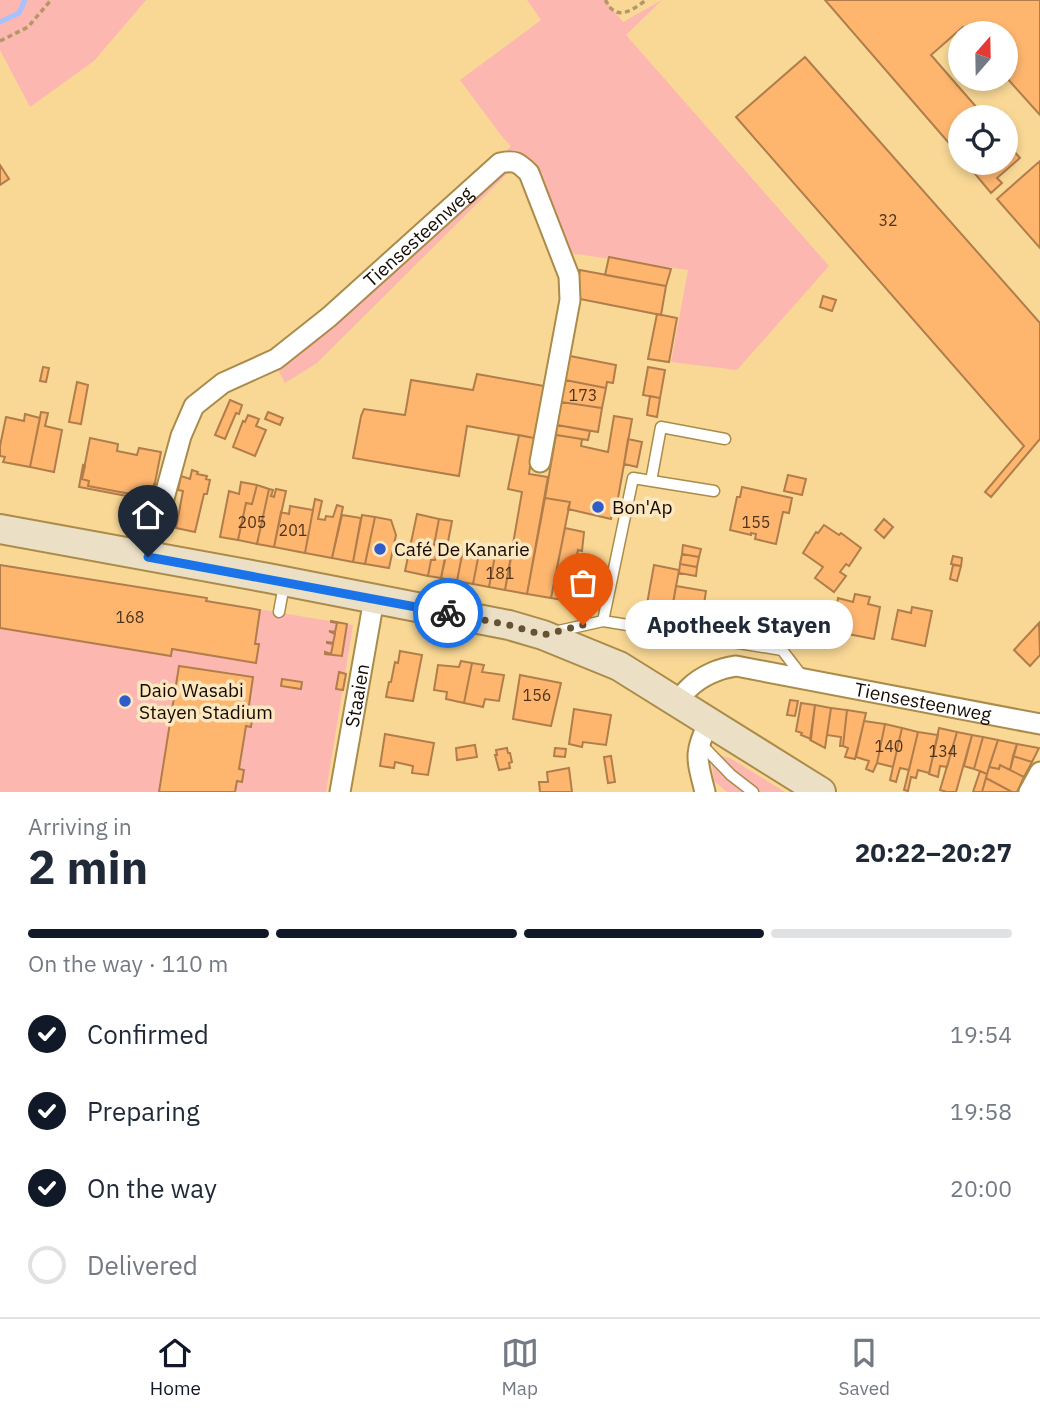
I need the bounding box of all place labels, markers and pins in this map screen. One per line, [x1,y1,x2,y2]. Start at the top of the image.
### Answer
pin [118,485,178,557]
place label: Bon'Ap [612,495,672,519]
marker: Bon'Ap [590,499,606,515]
place label: Café De Kanarie [394,537,530,561]
marker: Café De Kanarie [372,541,388,557]
pin [553,553,613,625]
callout: Apotheek Stayen [625,600,852,650]
place label: Daio Wasabi Stayen Stadium [139,678,273,724]
marker: Daio Wasabi Stayen Stadium [117,693,133,709]

